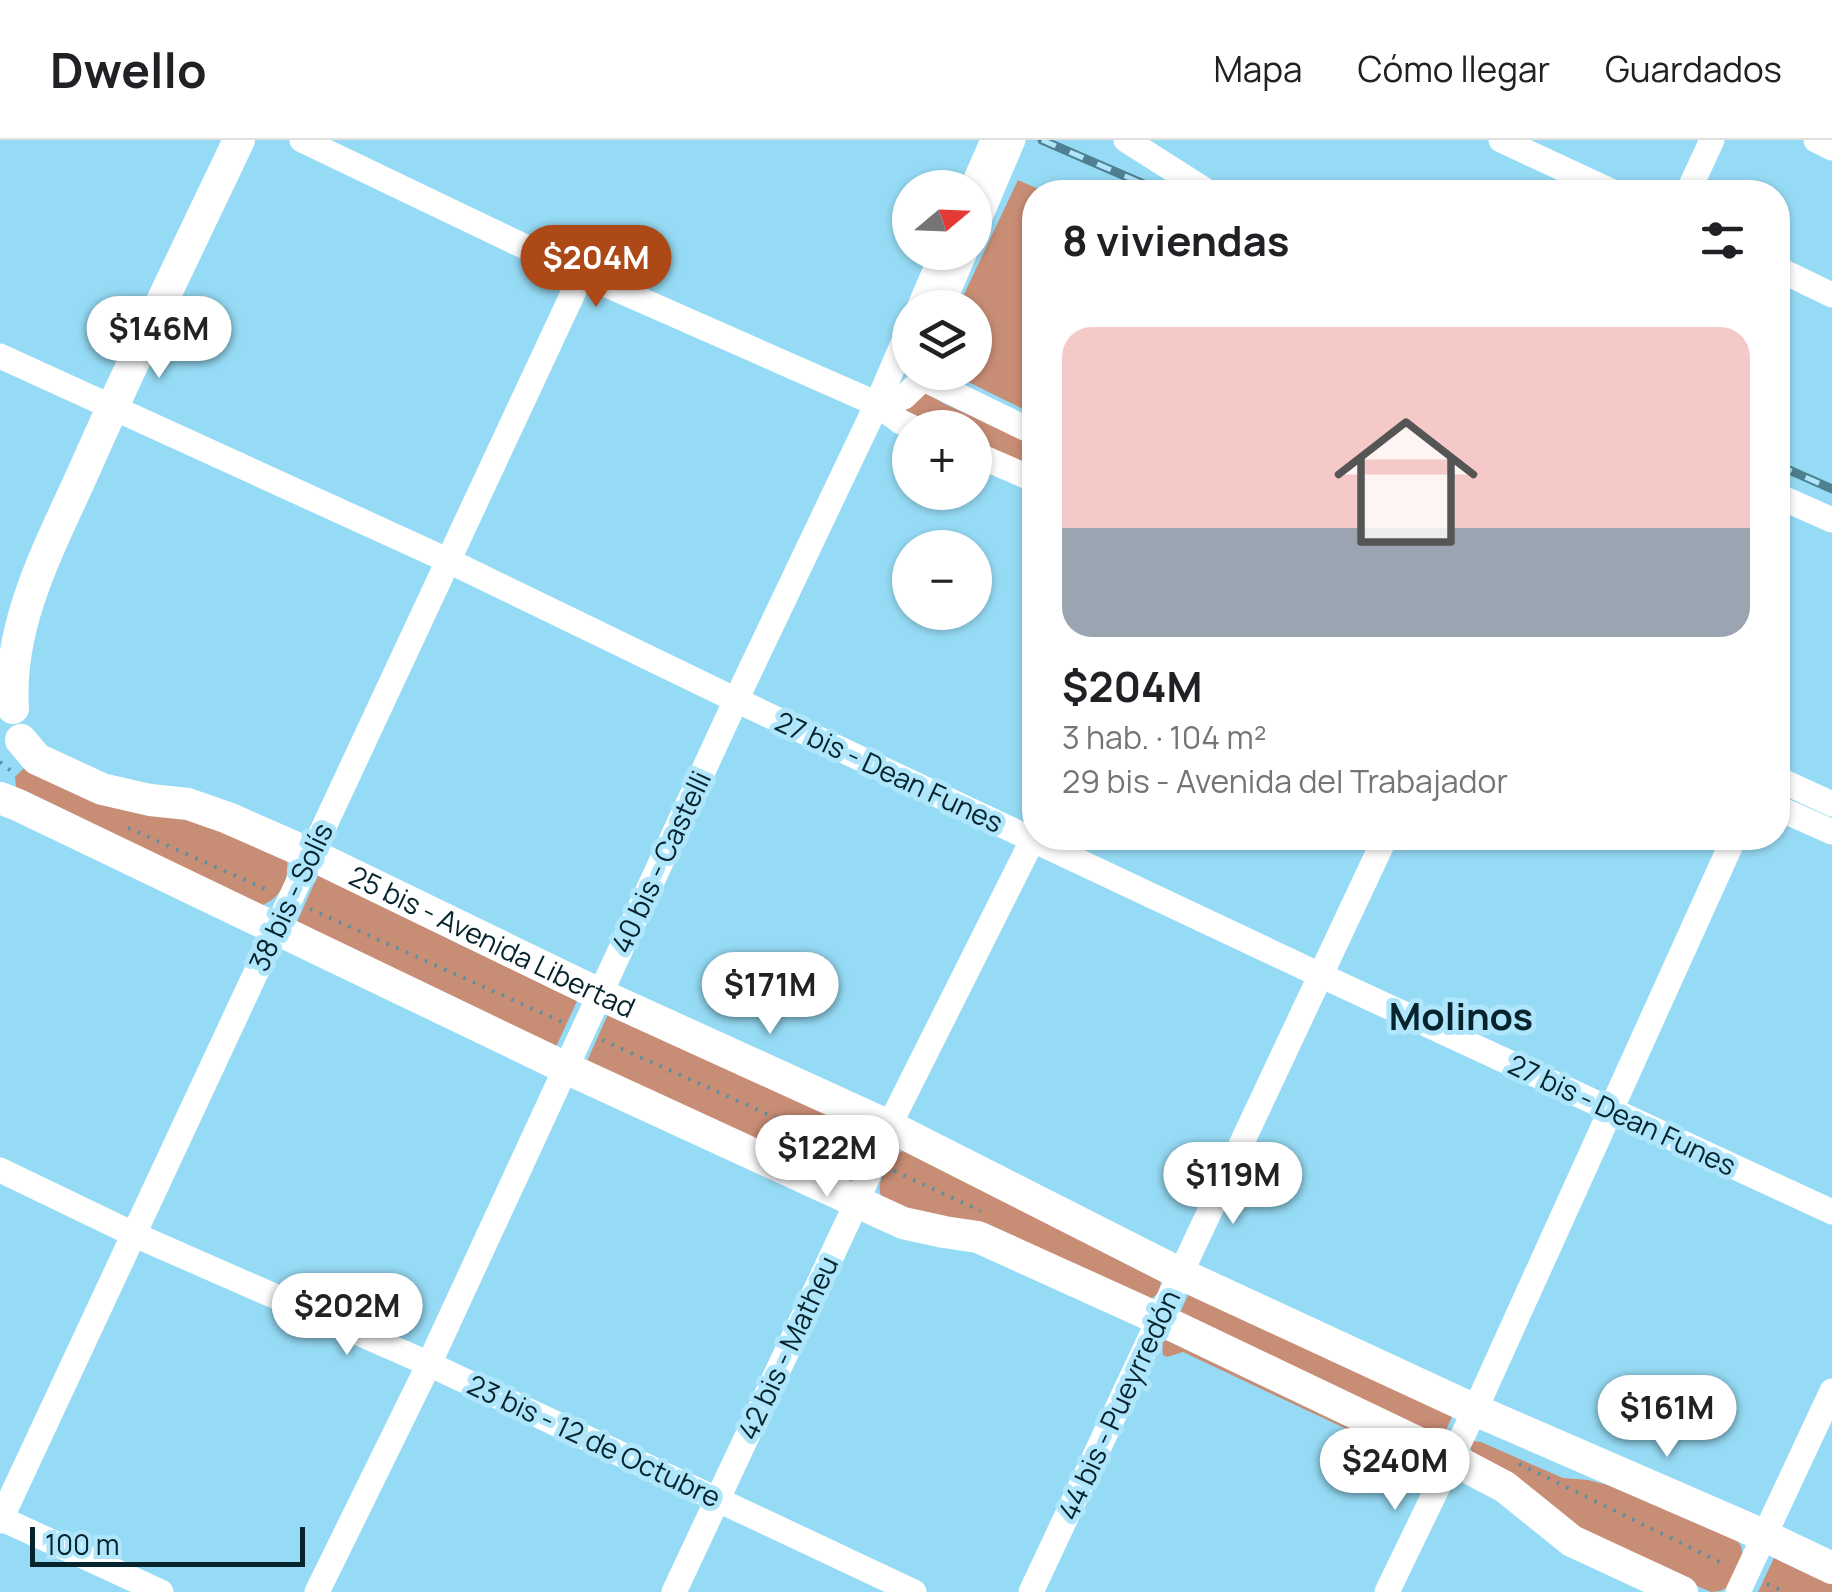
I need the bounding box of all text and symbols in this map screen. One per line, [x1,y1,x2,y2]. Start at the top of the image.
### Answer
text: Dwello [50,37,207,102]
text: Mapa [1213,45,1302,93]
text: Cómo llegar [1357,45,1550,93]
text: Guardados [1605,45,1782,93]
north arrow [892,170,992,270]
map controls [892,170,992,630]
text: 8 viviendas [1062,211,1290,269]
icon: filters [1695,213,1750,268]
pin: $204M [526,225,666,310]
text: $204M [542,235,650,279]
button: layers [892,290,992,390]
pin: $146M [89,296,229,381]
text: $146M [109,306,209,350]
icon: home [1316,392,1496,572]
button: + [892,410,992,510]
button: − [892,530,992,630]
text: $204M [1062,657,1203,715]
street label: 27 bis - Dean Funes [769,702,1010,841]
text: 3 hab. · 104 m² [1062,715,1267,759]
text: 29 bis - Avenida del Trabajador [1062,759,1508,803]
street label: 40 bis - Castelli [601,764,719,959]
street label: 38 bis - Solís [239,816,341,977]
street label: 25 bis - Avenida Libertad [343,856,641,1026]
pin: $171M [700,952,840,1037]
text: $171M [724,962,816,1006]
district label: Molinos [1389,989,1533,1041]
street label: 27 bis - Dean Funes [1502,1045,1743,1184]
pin: $122M [757,1115,897,1200]
text: $122M [777,1125,877,1169]
pin: $119M [1163,1142,1303,1227]
text: $119M [1185,1152,1281,1196]
street label: 42 bis - Matheu [728,1249,846,1446]
pin: $202M [277,1273,417,1358]
text: $202M [294,1283,400,1327]
street label: 44 bis - Pueyrredón [1048,1283,1188,1526]
street label: 23 bis - 12 de Octubre [462,1365,727,1515]
pin: $161M [1597,1375,1737,1460]
text: $161M [1620,1385,1714,1429]
pin: $240M [1325,1428,1465,1513]
text: $240M [1342,1438,1448,1482]
scale bar [30,1522,305,1566]
text: 100 m [45,1525,119,1563]

